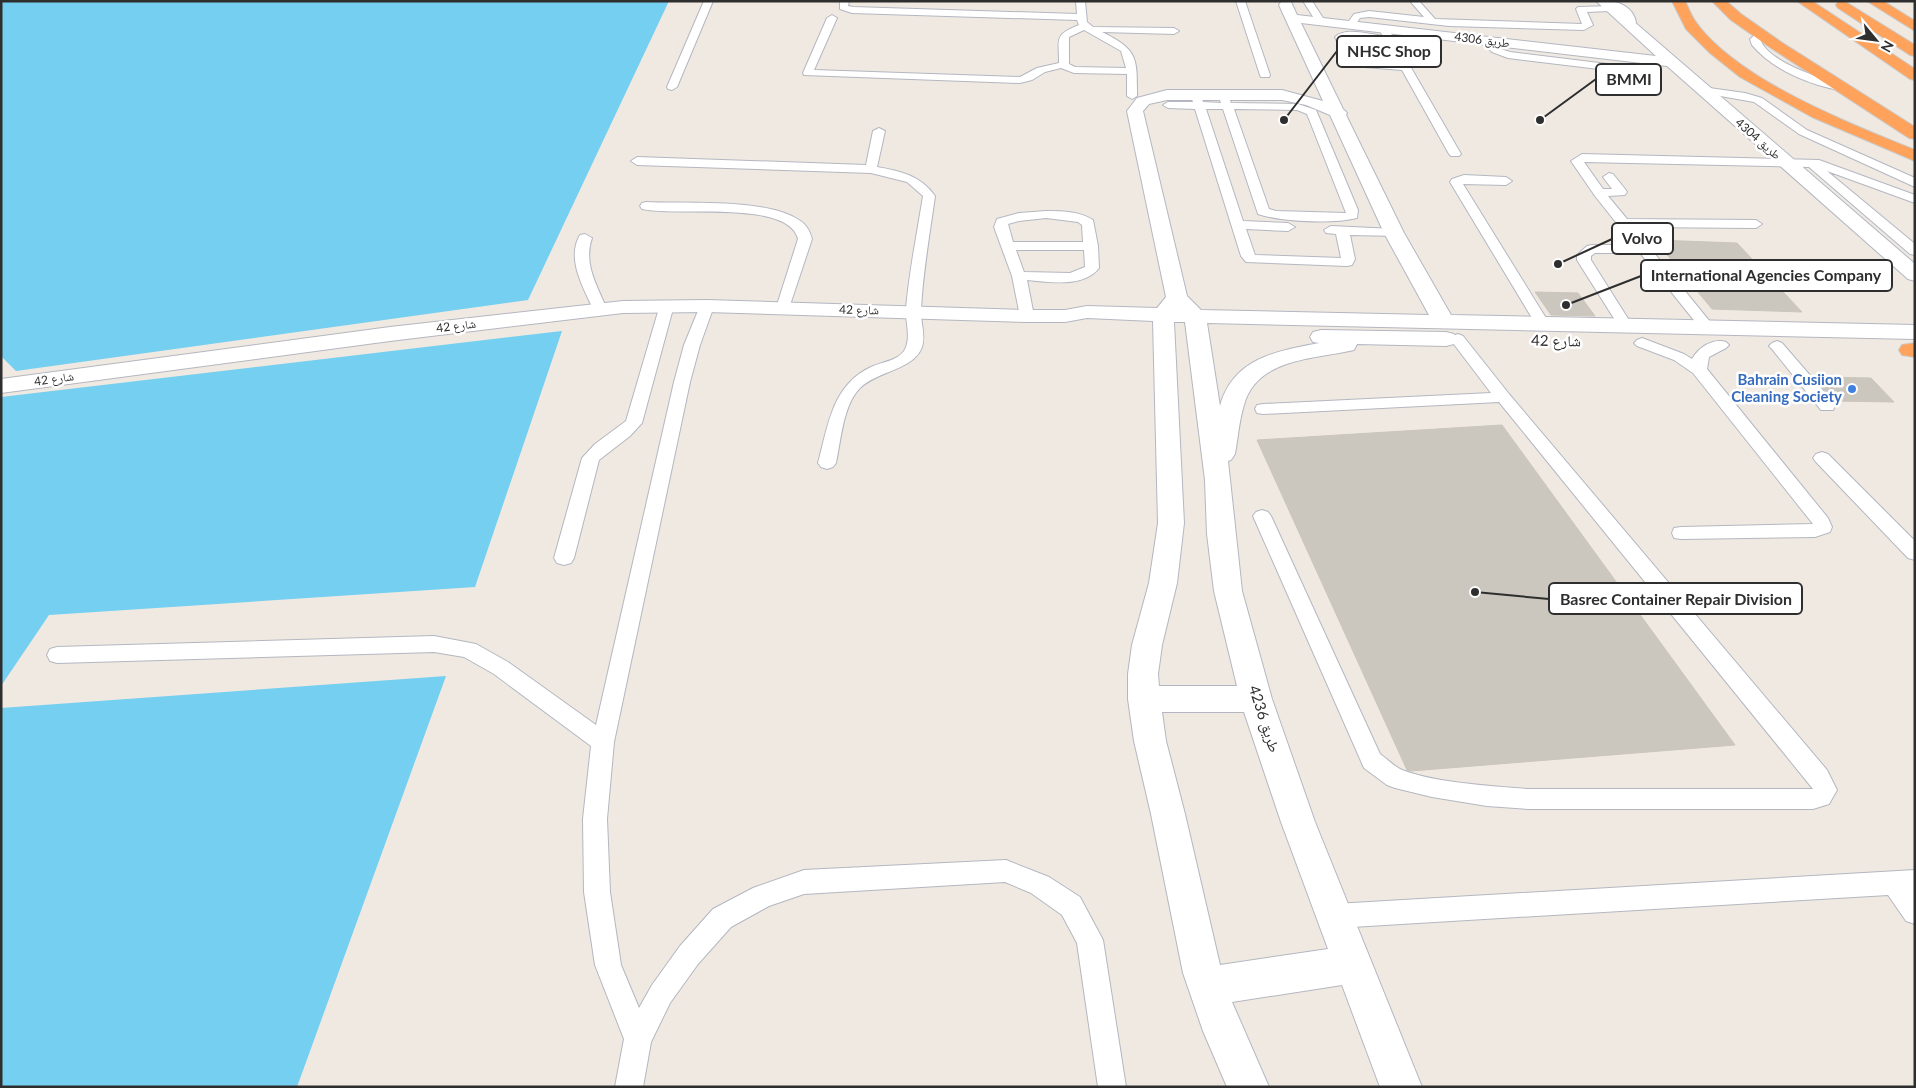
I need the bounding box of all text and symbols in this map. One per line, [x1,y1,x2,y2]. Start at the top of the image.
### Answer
north arrow [1851,15,1901,65]
street label: طريق 4306 [1454,29,1511,51]
callout: NHSC Shop [1337,36,1441,67]
text: N [1878,38,1898,55]
text: NHSC Shop [1347,41,1431,60]
callout: BMMI [1596,64,1661,95]
text: BMMI [1606,69,1652,88]
street label: طريق 4304 [1732,115,1784,163]
callout: Volvo [1612,223,1673,254]
text: Volvo [1621,228,1662,247]
callout: International Agencies Company [1641,260,1892,291]
text: International Agencies Company [1651,265,1882,284]
street label: شارع 42 [839,302,879,318]
street label: شارع 42 [435,316,477,336]
street label: شارع 42 [1531,331,1581,351]
street label: شارع 42 [33,368,75,390]
place label: Bahrain Cusiion Cleaning Society [1731,370,1842,405]
marker: Bahrain Cusiion Cleaning Society [1846,383,1858,395]
callout: Basrec Container Repair Division [1549,583,1802,614]
text: Basrec Container Repair Division [1560,589,1792,608]
street label: طريق 4236 [1244,683,1284,755]

